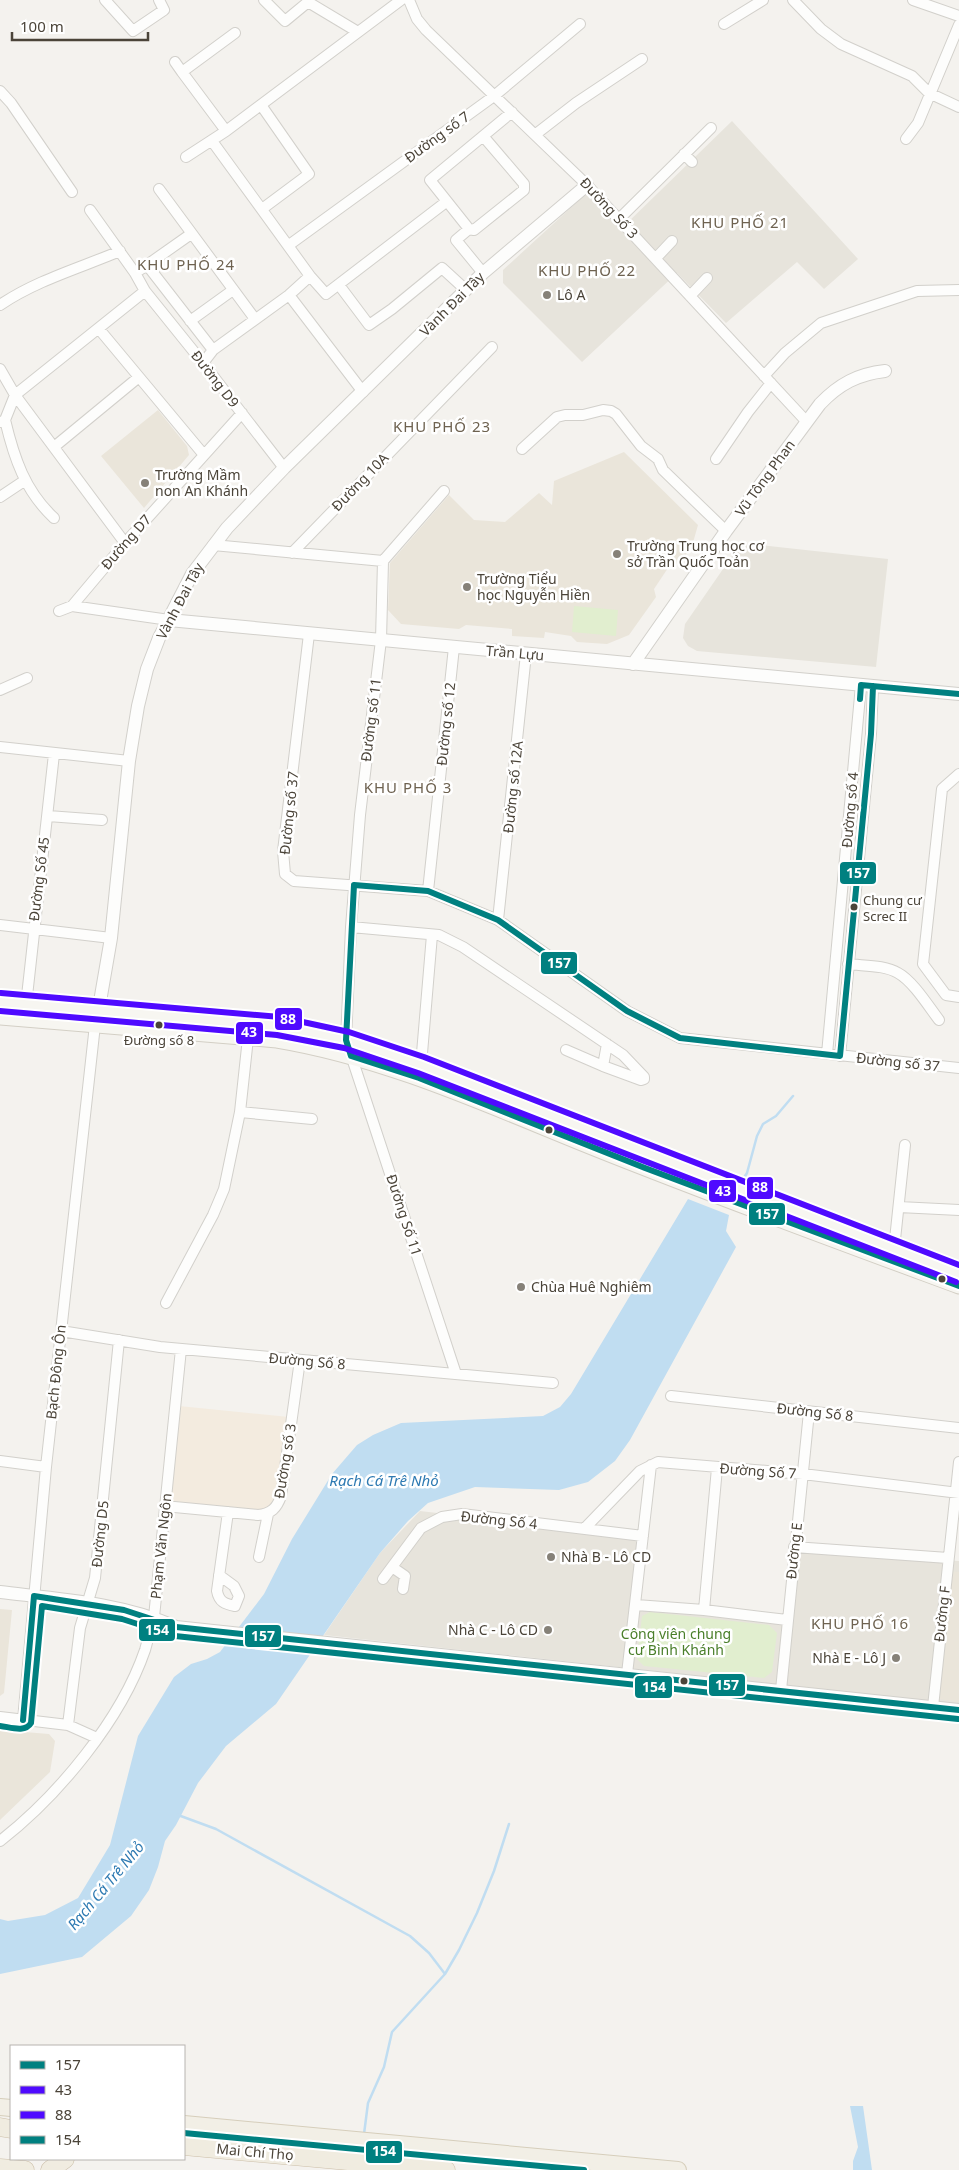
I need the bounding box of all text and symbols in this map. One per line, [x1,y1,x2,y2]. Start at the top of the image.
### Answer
scale bar [12,10,149,42]
text: 100 m [20,16,64,36]
street label: Đường số 7 [400,107,473,167]
street label: Đường Số 3 [576,173,643,242]
district label: KHU PHỐ 21 [691,212,789,232]
district label: KHU PHỐ 24 [137,254,235,274]
district label: KHU PHỐ 22 [538,260,636,280]
street label: Vành Đai Tây [415,267,489,340]
place label: Lô A [557,285,585,304]
marker: Lô A [541,289,553,301]
street label: Đường D9 [187,346,244,411]
district label: KHU PHỐ 23 [393,416,491,436]
street label: Vũ Tông Phan [730,436,799,520]
street label: Đường 10A [327,448,392,515]
place label: Trường Mầm non An Khánh [155,465,248,500]
marker: Trường Mầm non An Khánh [139,477,151,489]
street label: Đường D7 [96,510,155,573]
place label: Trường Trung học cơ sở Trần Quốc Toản [627,536,765,571]
marker: Trường Trung học cơ sở Trần Quốc Toản [611,548,623,560]
street label: Vành Đai Tây [151,559,208,642]
place label: Trường Tiểu học Nguyễn Hiền [477,569,590,604]
marker: Trường Tiểu học Nguyễn Hiền [461,581,473,593]
street label: Trần Lựu [485,641,545,665]
street label: Đường số 11 [356,677,385,763]
street label: Đường số 12 [432,681,459,767]
street label: Đường số 12A [498,740,527,834]
street label: Đường số 37 [275,770,302,856]
street label: Đường số 4 [837,771,862,849]
district label: KHU PHỐ 3 [364,777,452,797]
street label: Đường Số 45 [24,836,53,922]
line badge: 157 [839,861,877,885]
text: 157 [846,863,870,882]
place label: Chung cư Screc II [863,891,923,925]
marker: Chung cư Screc II [849,902,859,912]
line badge: 157 [540,951,578,975]
text: 157 [547,953,571,972]
line badge: 88 [274,1007,303,1031]
text: 88 [280,1009,296,1028]
marker: Đường số 8 [154,1020,164,1030]
line badge: 43 [235,1021,264,1045]
text: 43 [241,1022,257,1041]
place label: Đường số 8 [124,1031,194,1049]
street label: Đường số 37 [855,1048,941,1075]
unlabelled marker [544,1125,554,1135]
street label: Đường Số 11 [382,1171,427,1258]
line badge: 88 [746,1176,774,1200]
text: 88 [752,1177,768,1196]
line badge: 43 [708,1179,737,1203]
text: 43 [715,1181,731,1200]
line badge: 157 [748,1202,786,1226]
text: 157 [755,1204,779,1223]
unlabelled marker [937,1274,947,1284]
place label: Chùa Huê Nghiêm [531,1277,652,1296]
marker: Chùa Huê Nghiêm [515,1281,527,1293]
street label: Bạch Đông Ôn [41,1324,70,1420]
street label: Đường Số 8 [268,1348,346,1373]
street label: Đường Số 8 [776,1398,854,1425]
street label: Đường số 3 [269,1422,300,1500]
street label: Đường Số 7 [719,1458,797,1483]
water label: Rạch Cá Trê Nhỏ [329,1470,439,1490]
street label: Phạm Văn Ngôn [145,1492,176,1600]
street label: Đường D5 [87,1499,112,1568]
street label: Đường Số 4 [460,1506,538,1533]
street label: Đường E [781,1522,806,1580]
place label: Nhà B - Lô CD [561,1547,651,1566]
marker: Nhà B - Lô CD [545,1551,557,1563]
street label: Đường F [929,1585,954,1643]
district label: KHU PHỐ 16 [811,1613,909,1633]
line badge: 154 [138,1618,176,1642]
text: 154 [145,1620,169,1639]
place label: Nhà C - Lô CD [448,1620,538,1639]
line badge: 157 [244,1624,282,1648]
marker: Nhà C - Lô CD [542,1624,554,1636]
park label: Công viên chung cư Bình Khánh [621,1624,731,1659]
text: 157 [251,1626,275,1645]
place label: Nhà E - Lô J [812,1648,886,1667]
marker: Nhà E - Lô J [890,1652,902,1664]
line badge: 157 [708,1673,746,1697]
line badge: 154 [634,1675,673,1699]
text: 157 [715,1675,739,1694]
unlabelled marker [679,1676,689,1686]
text: 154 [642,1677,666,1696]
water label: Rạch Cá Trê Nhỏ [62,1837,148,1934]
legend [10,2045,185,2160]
text: 157 [55,2054,81,2074]
text: 43 [55,2079,72,2099]
text: 88 [55,2104,72,2124]
text: 154 [55,2129,81,2149]
street label: Mai Chí Thọ [216,2139,294,2164]
line badge: 154 [365,2140,403,2164]
text: 154 [372,2141,396,2160]

